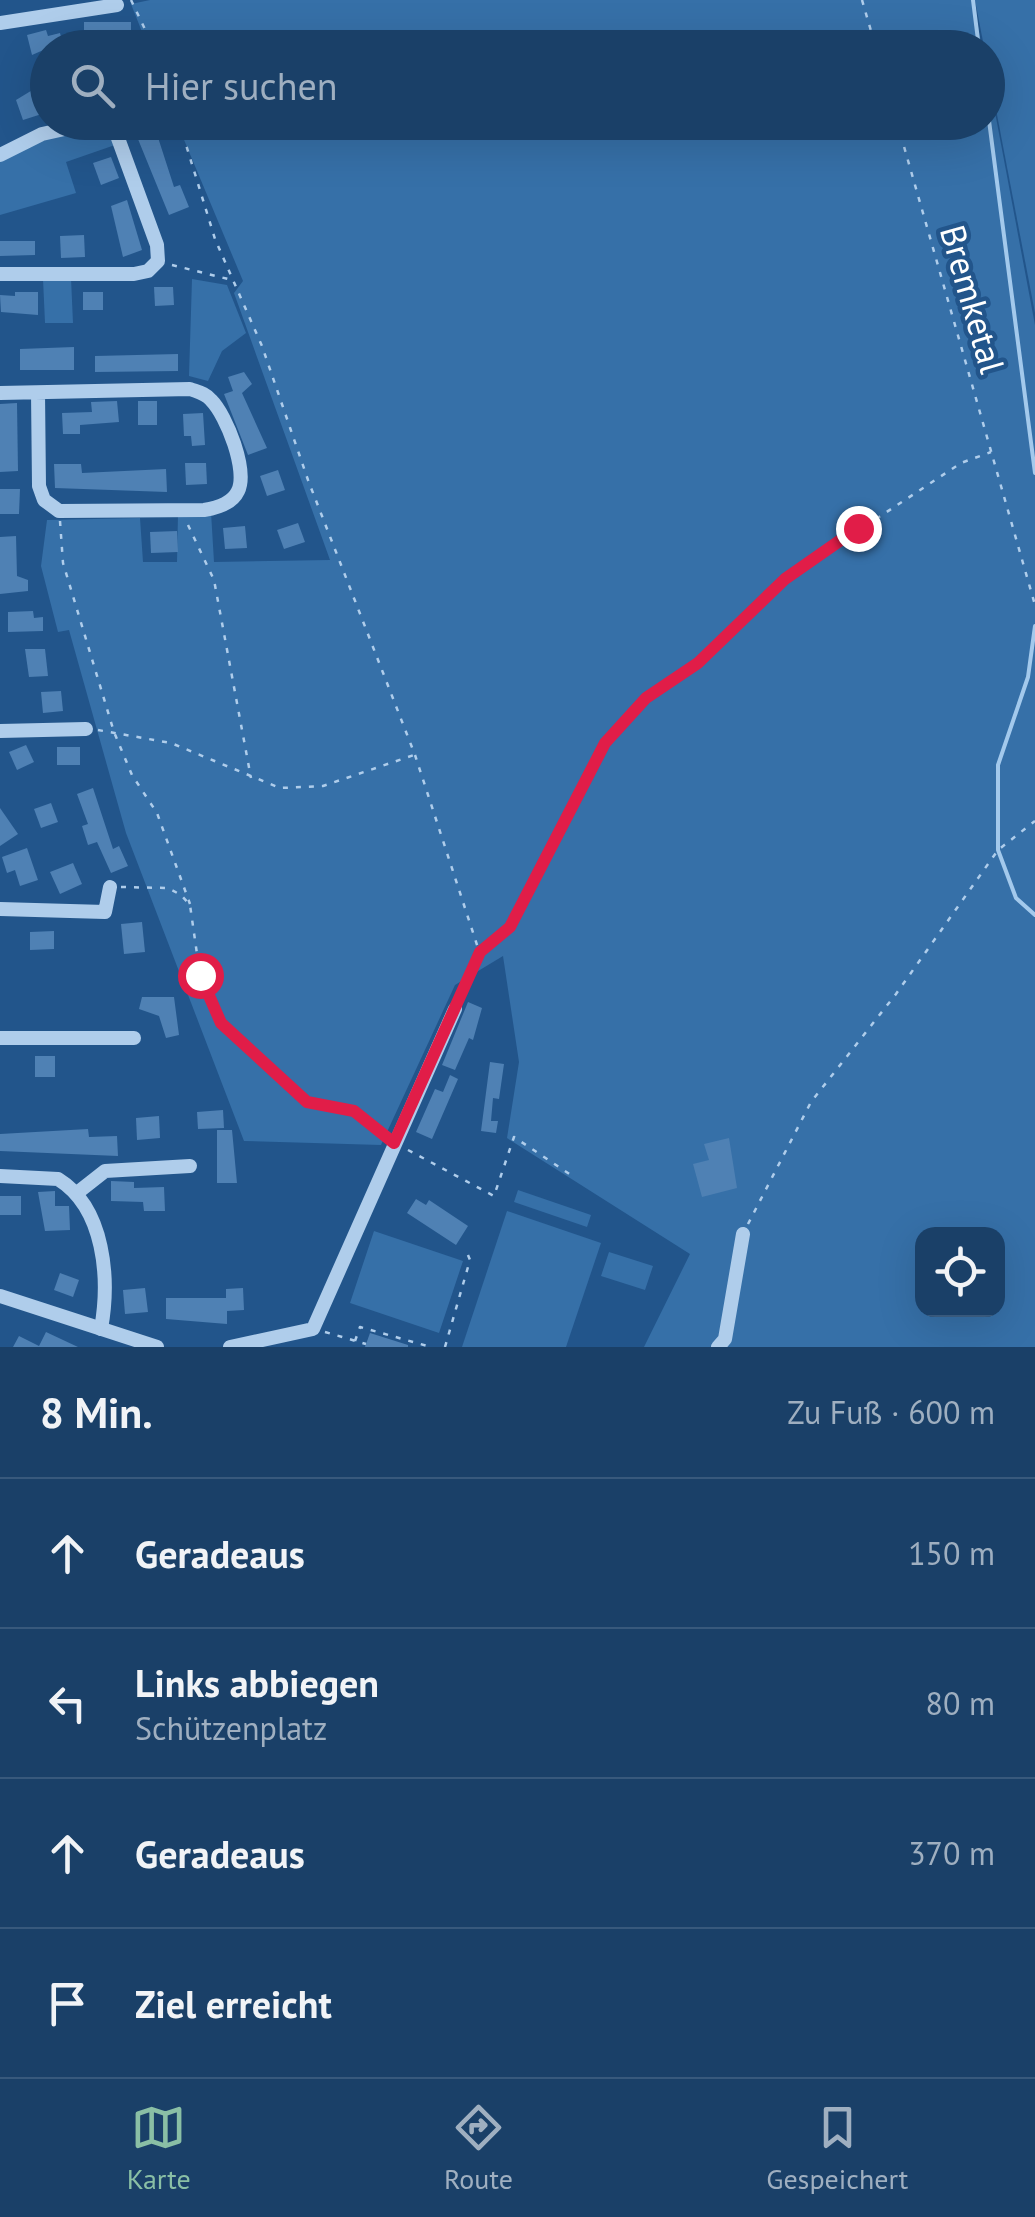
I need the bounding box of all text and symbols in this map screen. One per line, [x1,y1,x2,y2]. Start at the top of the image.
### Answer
search box [30,30,1005,140]
icon: search [65,58,120,113]
text: Hier suchen [145,61,338,110]
street label: Bremketal [930,220,1016,378]
route end [836,506,882,552]
route start [178,953,224,999]
map controls [915,1227,1005,1317]
button: locate [915,1227,1005,1317]
text: 8 Min. [40,1385,153,1440]
text: Zu Fuß · 600 m [787,1391,995,1433]
icon: ahead [40,1526,95,1581]
text: Geradeaus [135,1529,305,1578]
text: 150 m [908,1532,995,1574]
text: Links abbiegen [135,1658,379,1707]
icon: left [40,1676,95,1731]
text: 80 m [926,1682,995,1724]
text: Schützenplatz [135,1707,327,1749]
icon: ahead [40,1826,95,1881]
text: Geradeaus [135,1829,305,1878]
text: 370 m [908,1832,995,1874]
icon: arrive [40,1976,95,2031]
text: Ziel erreicht [135,1979,332,2028]
tab: Karte [127,2100,191,2197]
tab: Route [444,2100,513,2197]
tab: Gespeichert [766,2100,908,2197]

